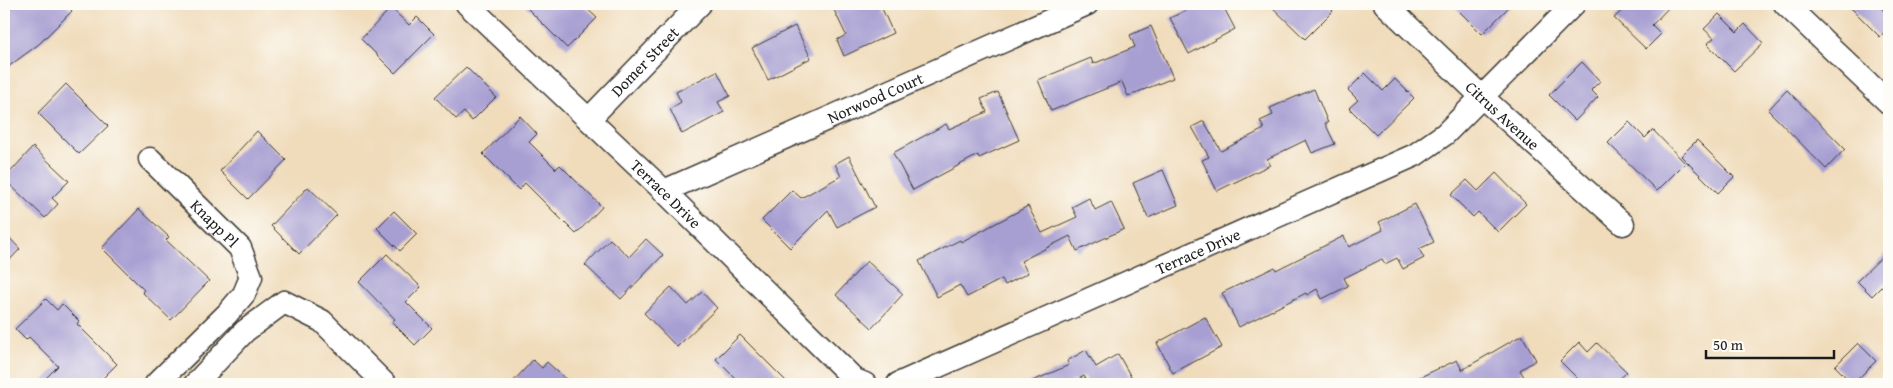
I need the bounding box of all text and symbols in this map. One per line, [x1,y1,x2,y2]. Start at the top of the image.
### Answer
street label: Domer Street [605,21,684,102]
street label: Norwood Court [824,66,927,129]
street label: Citrus Avenue [1460,75,1545,156]
street label: Terrace Drive [625,153,707,234]
street label: Knapp Pl [185,193,245,253]
street label: Terrace Drive [1152,222,1244,280]
scale bar [1706,328,1833,360]
text: 50 m [1713,334,1744,355]

